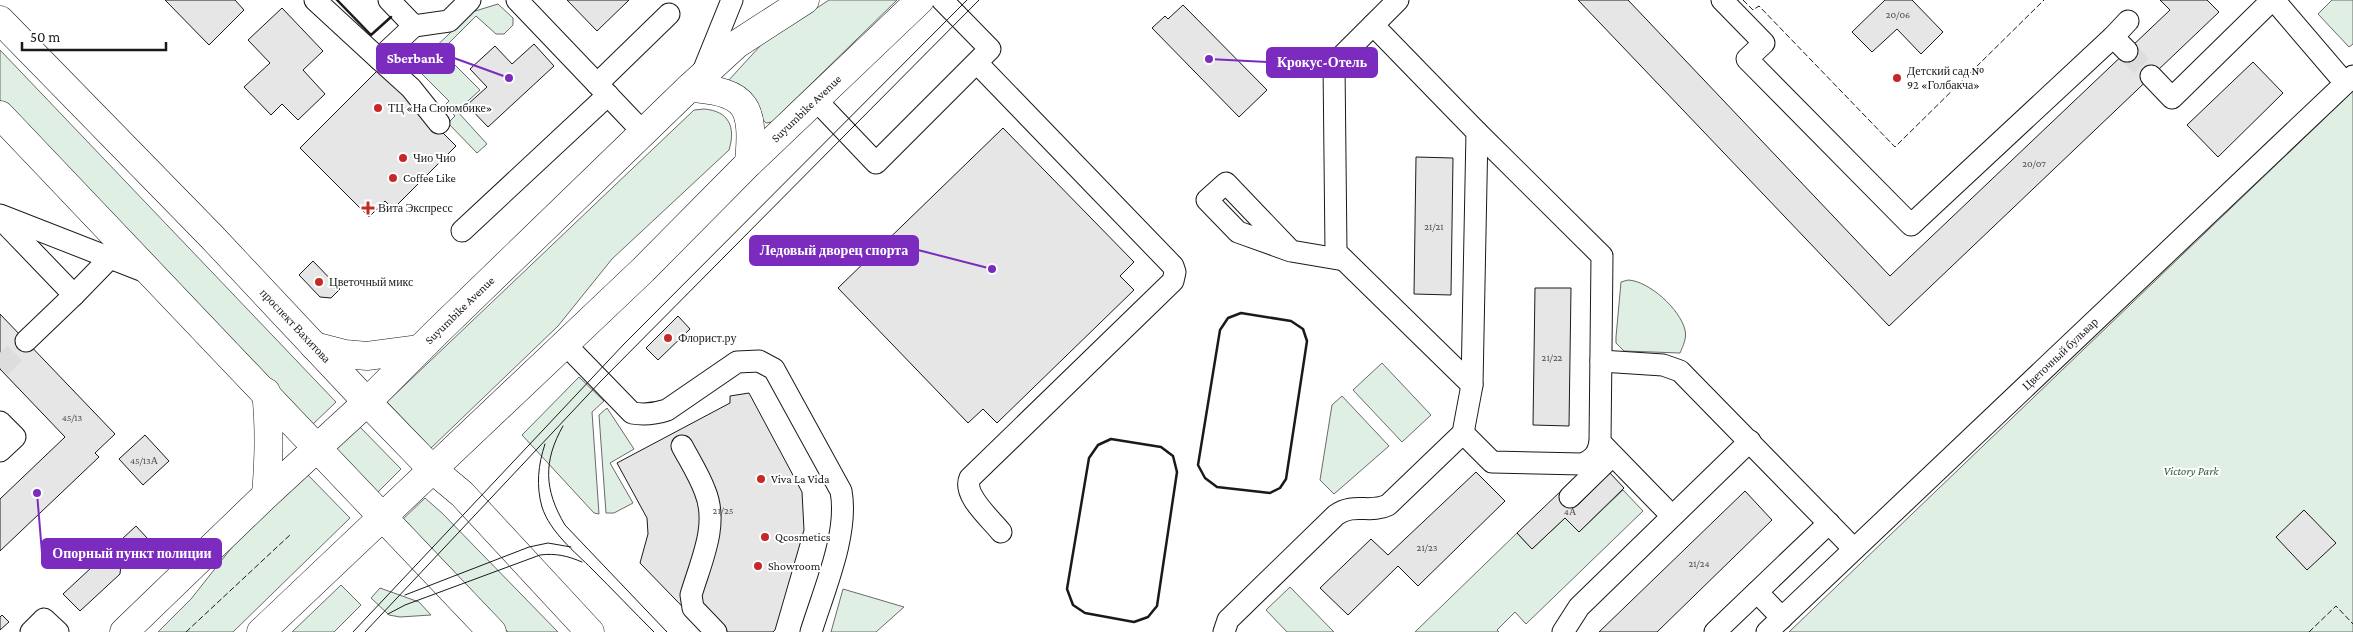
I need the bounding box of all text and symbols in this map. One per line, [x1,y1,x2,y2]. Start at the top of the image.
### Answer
house number: 20/06 [1886,9,1910,20]
scale bar [22,20,166,52]
text: 50 m [30,29,60,45]
callout: Sberbank [377,44,454,73]
callout: Крокус-Отель [1267,48,1377,77]
text: Sberbank [387,50,444,66]
text: Крокус-Отель [1277,54,1368,70]
place label: Детский сад № 92 «Голбакча» [1907,64,1984,92]
street label: Suyumbike Avenue [768,72,844,145]
marker: Детский сад № 92 «Голбакча» [1891,72,1903,84]
place label: ТЦ «На Сююмбике» [388,101,492,115]
marker: ТЦ «На Сююмбике» [372,102,384,114]
place label: Чио Чио [413,151,456,165]
marker: Чио Чио [397,152,409,164]
house number: 20/07 [2022,158,2046,169]
place label: Coffee Like [403,171,456,185]
marker: Coffee Like [387,172,399,184]
place label: Вита Экспресс [378,201,453,215]
marker: Вита Экспресс [362,202,374,214]
house number: 21/21 [1424,221,1444,232]
callout: Ледовый дворец спорта [750,236,918,265]
text: Ледовый дворец спорта [760,242,908,258]
street label: Suyumbike Avenue [422,273,497,347]
place label: Цветочный микс [329,275,413,289]
marker: Цветочный микс [313,276,325,288]
street label: проспект Вахитова [257,286,334,366]
street label: Цветочный бульвар [2019,315,2101,393]
place label: Флорист.ру [678,331,736,345]
marker: Флорист.ру [662,332,674,344]
house number: 21/22 [1542,352,1563,363]
house number: 45/13 [62,412,83,423]
house number: 45/13А [130,455,159,466]
park label: Victory Park [2163,464,2219,478]
place label: Viva La Vida [771,472,830,486]
marker: Viva La Vida [755,473,767,485]
house number: 21/25 [713,505,734,516]
house number: 4А [1564,506,1577,517]
place label: Qcosmetics [775,530,831,544]
marker: Qcosmetics [759,531,771,543]
callout: Опорный пункт полиции [42,539,221,568]
house number: 21/23 [1417,542,1438,553]
text: Опорный пункт полиции [52,545,212,561]
house number: 21/24 [1688,558,1710,569]
place label: Showroom [768,559,821,573]
marker: Showroom [752,560,764,572]

